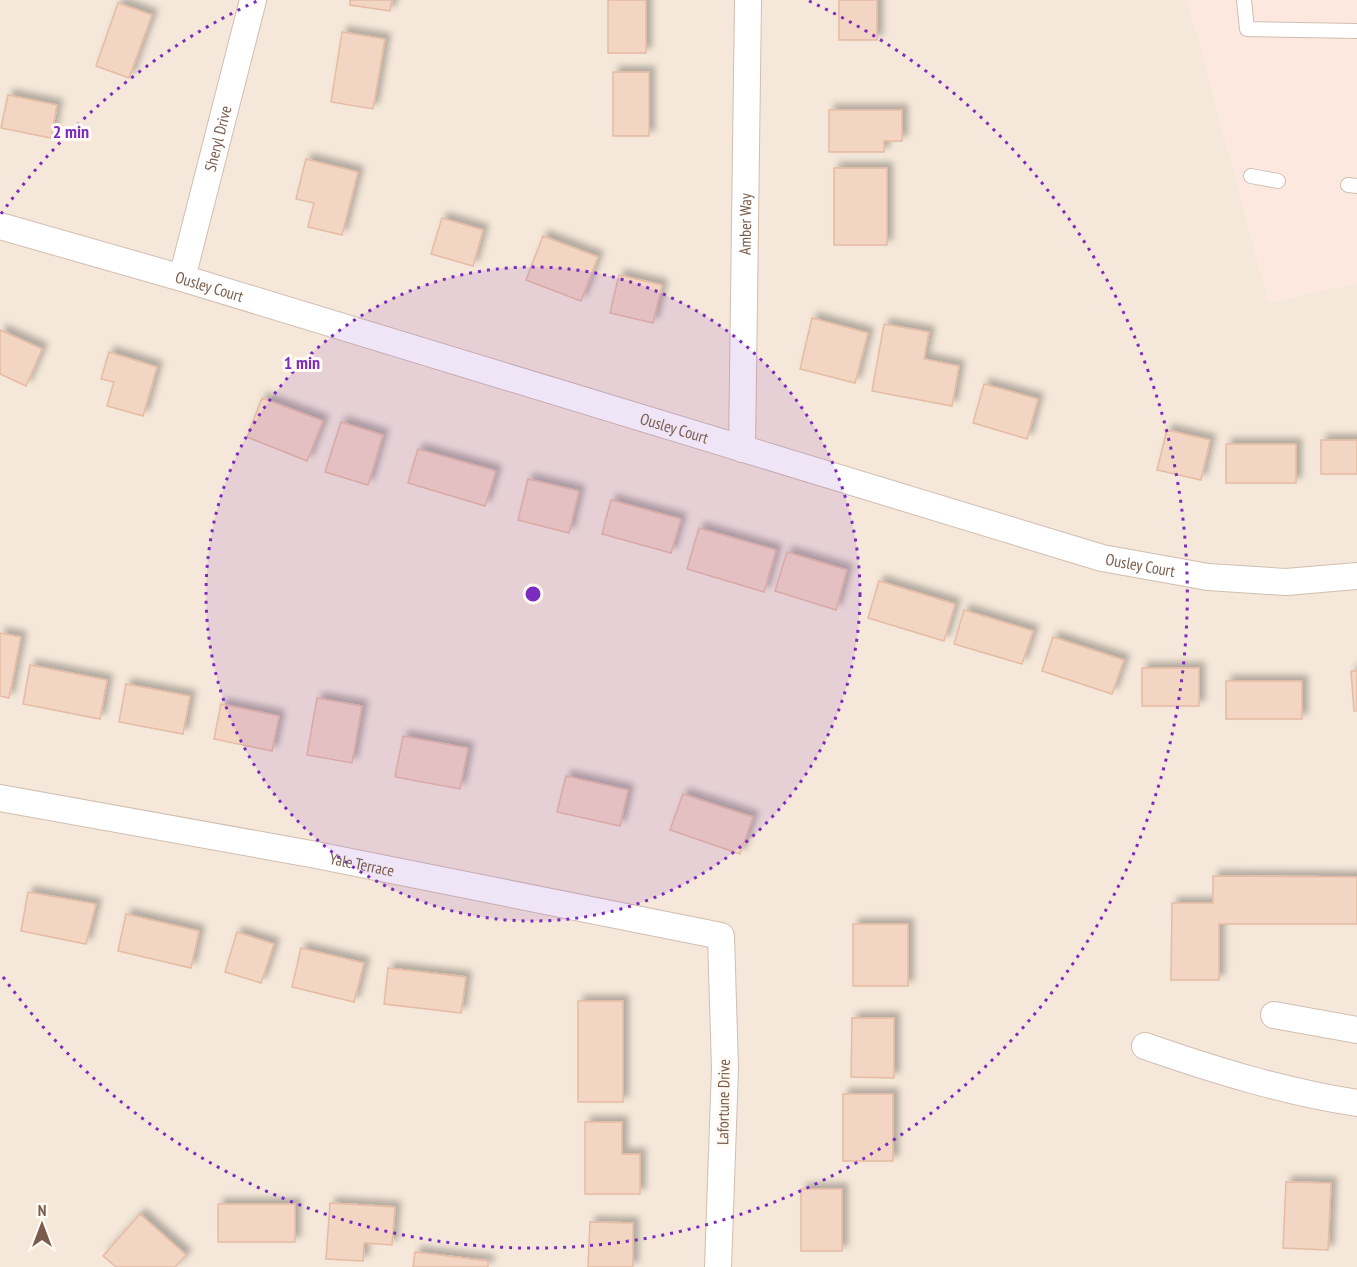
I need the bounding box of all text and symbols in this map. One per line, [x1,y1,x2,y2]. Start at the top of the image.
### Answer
street label: Sheryl Drive [200,103,236,174]
text: 2 min [53,120,89,143]
street label: Amber Way [735,193,755,255]
street label: Ousley Court [173,267,247,306]
text: 1 min [284,351,320,374]
street label: Ousley Court [638,408,711,448]
street label: Ousley Court [1104,549,1177,581]
centre of rings [523,584,543,604]
street label: Yale Terrace [328,848,396,880]
street label: Lafortune Drive [712,1059,734,1145]
north arrow [12,1195,72,1255]
text: N [38,1200,46,1220]

